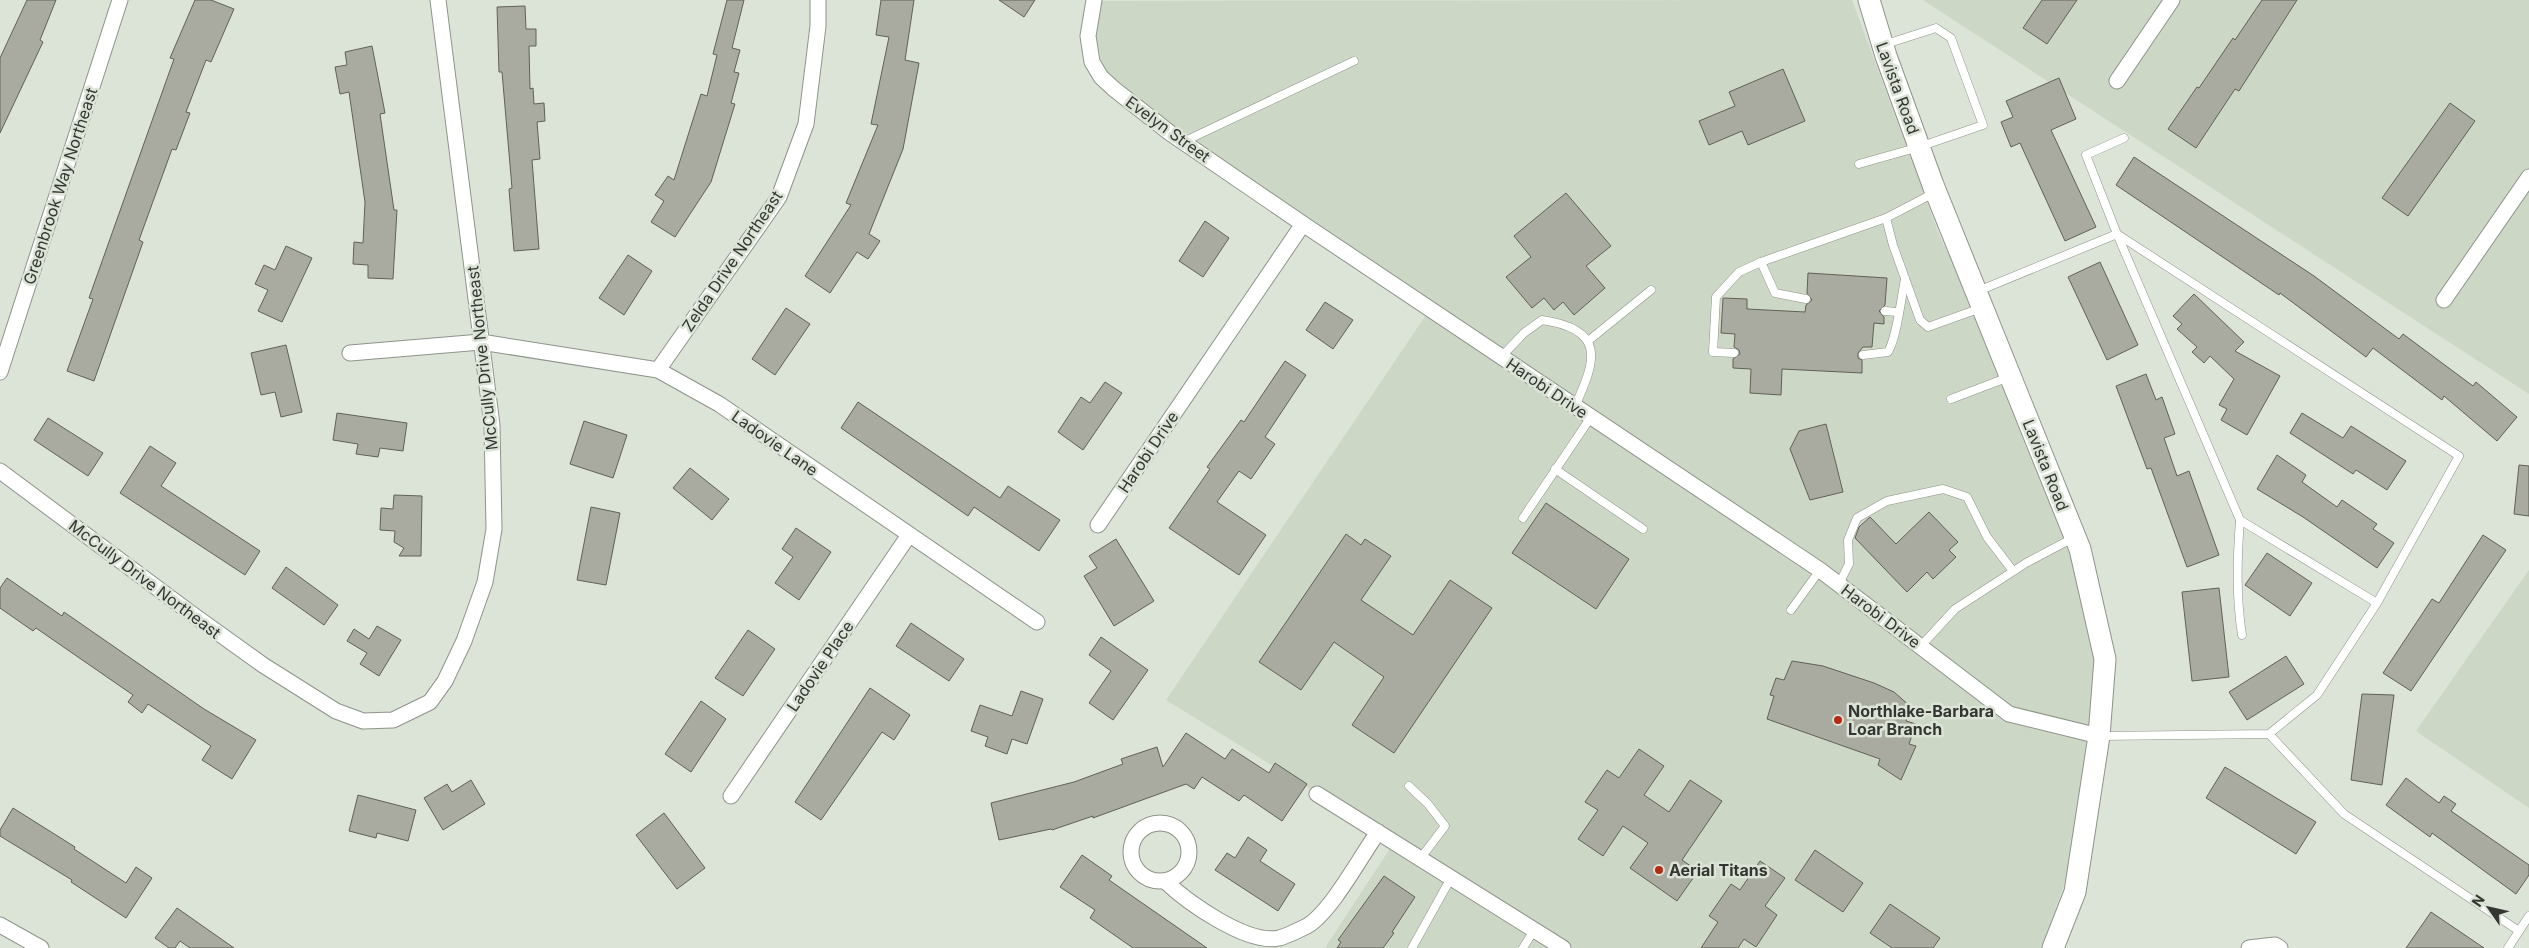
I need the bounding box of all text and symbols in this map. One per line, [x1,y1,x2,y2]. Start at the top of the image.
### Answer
street label: Lavista Road [1872,39,1924,137]
street label: Greenbrook Way Northeast [19,85,101,287]
street label: Evelyn Street [1122,92,1214,166]
street label: Zelda Drive Northeast [677,187,787,335]
street label: McCully Drive Northeast [462,265,502,451]
street label: Harobi Drive [1502,353,1592,423]
street label: Ladovie Lane [728,406,822,480]
street label: Harobi Drive [1113,407,1183,497]
street label: Lavista Road [2019,417,2073,513]
street label: McCully Drive Northeast [65,515,225,643]
street label: Harobi Drive [1837,580,1925,652]
street label: Ladovie Place [782,617,858,715]
place label: Northlake-Barbara Loar Branch [1848,701,1994,739]
marker: Northlake-Barbara Loar Branch [1832,714,1844,726]
place label: Aerial Titans [1669,860,1768,880]
marker: Aerial Titans [1653,864,1665,876]
north arrow [2464,883,2514,933]
text: N [2468,891,2488,910]

